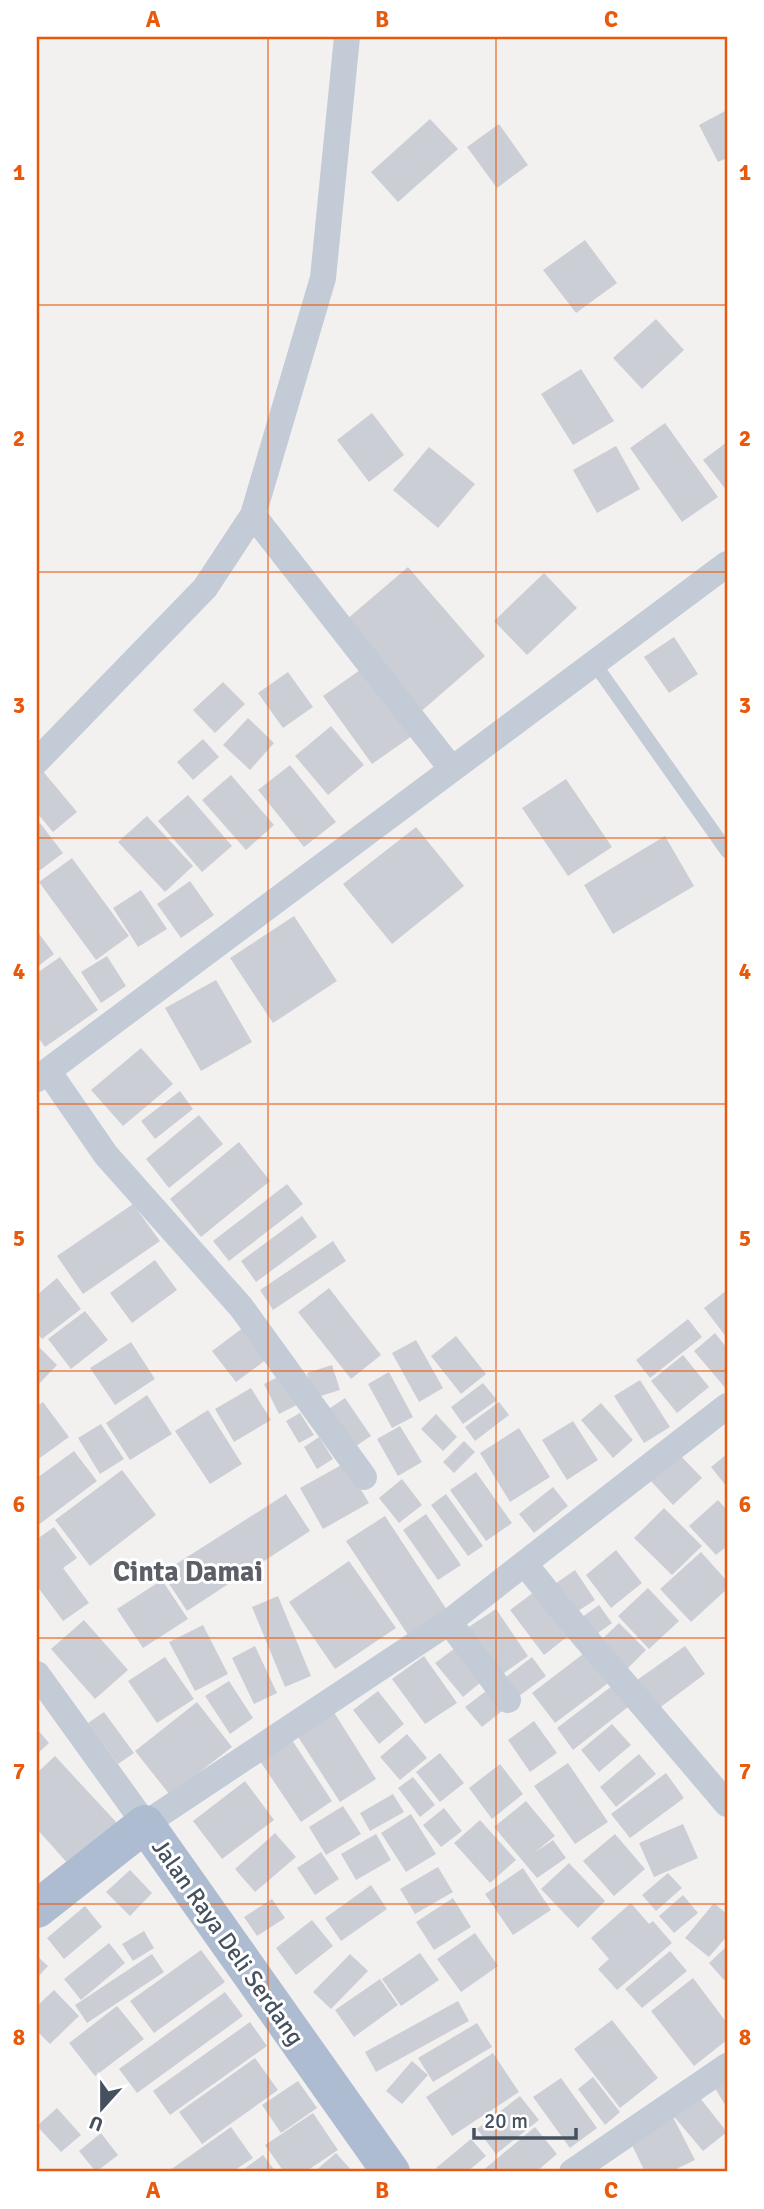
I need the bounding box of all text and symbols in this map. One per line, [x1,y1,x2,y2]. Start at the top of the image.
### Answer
text: A [146,5,161,34]
text: B [375,5,389,34]
text: C [604,5,618,34]
text: 1 [13,158,25,187]
text: 1 [739,158,751,187]
text: 2 [13,424,25,453]
text: 2 [739,424,751,453]
text: 3 [13,691,25,720]
text: 3 [739,691,751,720]
text: 4 [13,957,25,986]
text: 4 [739,957,751,986]
text: 5 [13,1224,25,1253]
text: 5 [739,1224,751,1253]
text: 6 [13,1490,25,1519]
text: 6 [739,1490,751,1519]
district label: Cinta Damai [113,1555,263,1589]
text: 7 [13,1757,25,1786]
text: 7 [739,1757,751,1786]
street label: Jalan Raya Deli Serdang [145,1833,311,2051]
text: 8 [13,2023,25,2052]
text: 8 [739,2023,751,2052]
north arrow [66,2072,136,2142]
scale bar [474,2097,575,2141]
text: 20 m [484,2108,528,2134]
text: U [86,2109,107,2136]
text: A [146,2176,161,2205]
text: B [375,2176,389,2205]
text: C [604,2176,618,2205]

